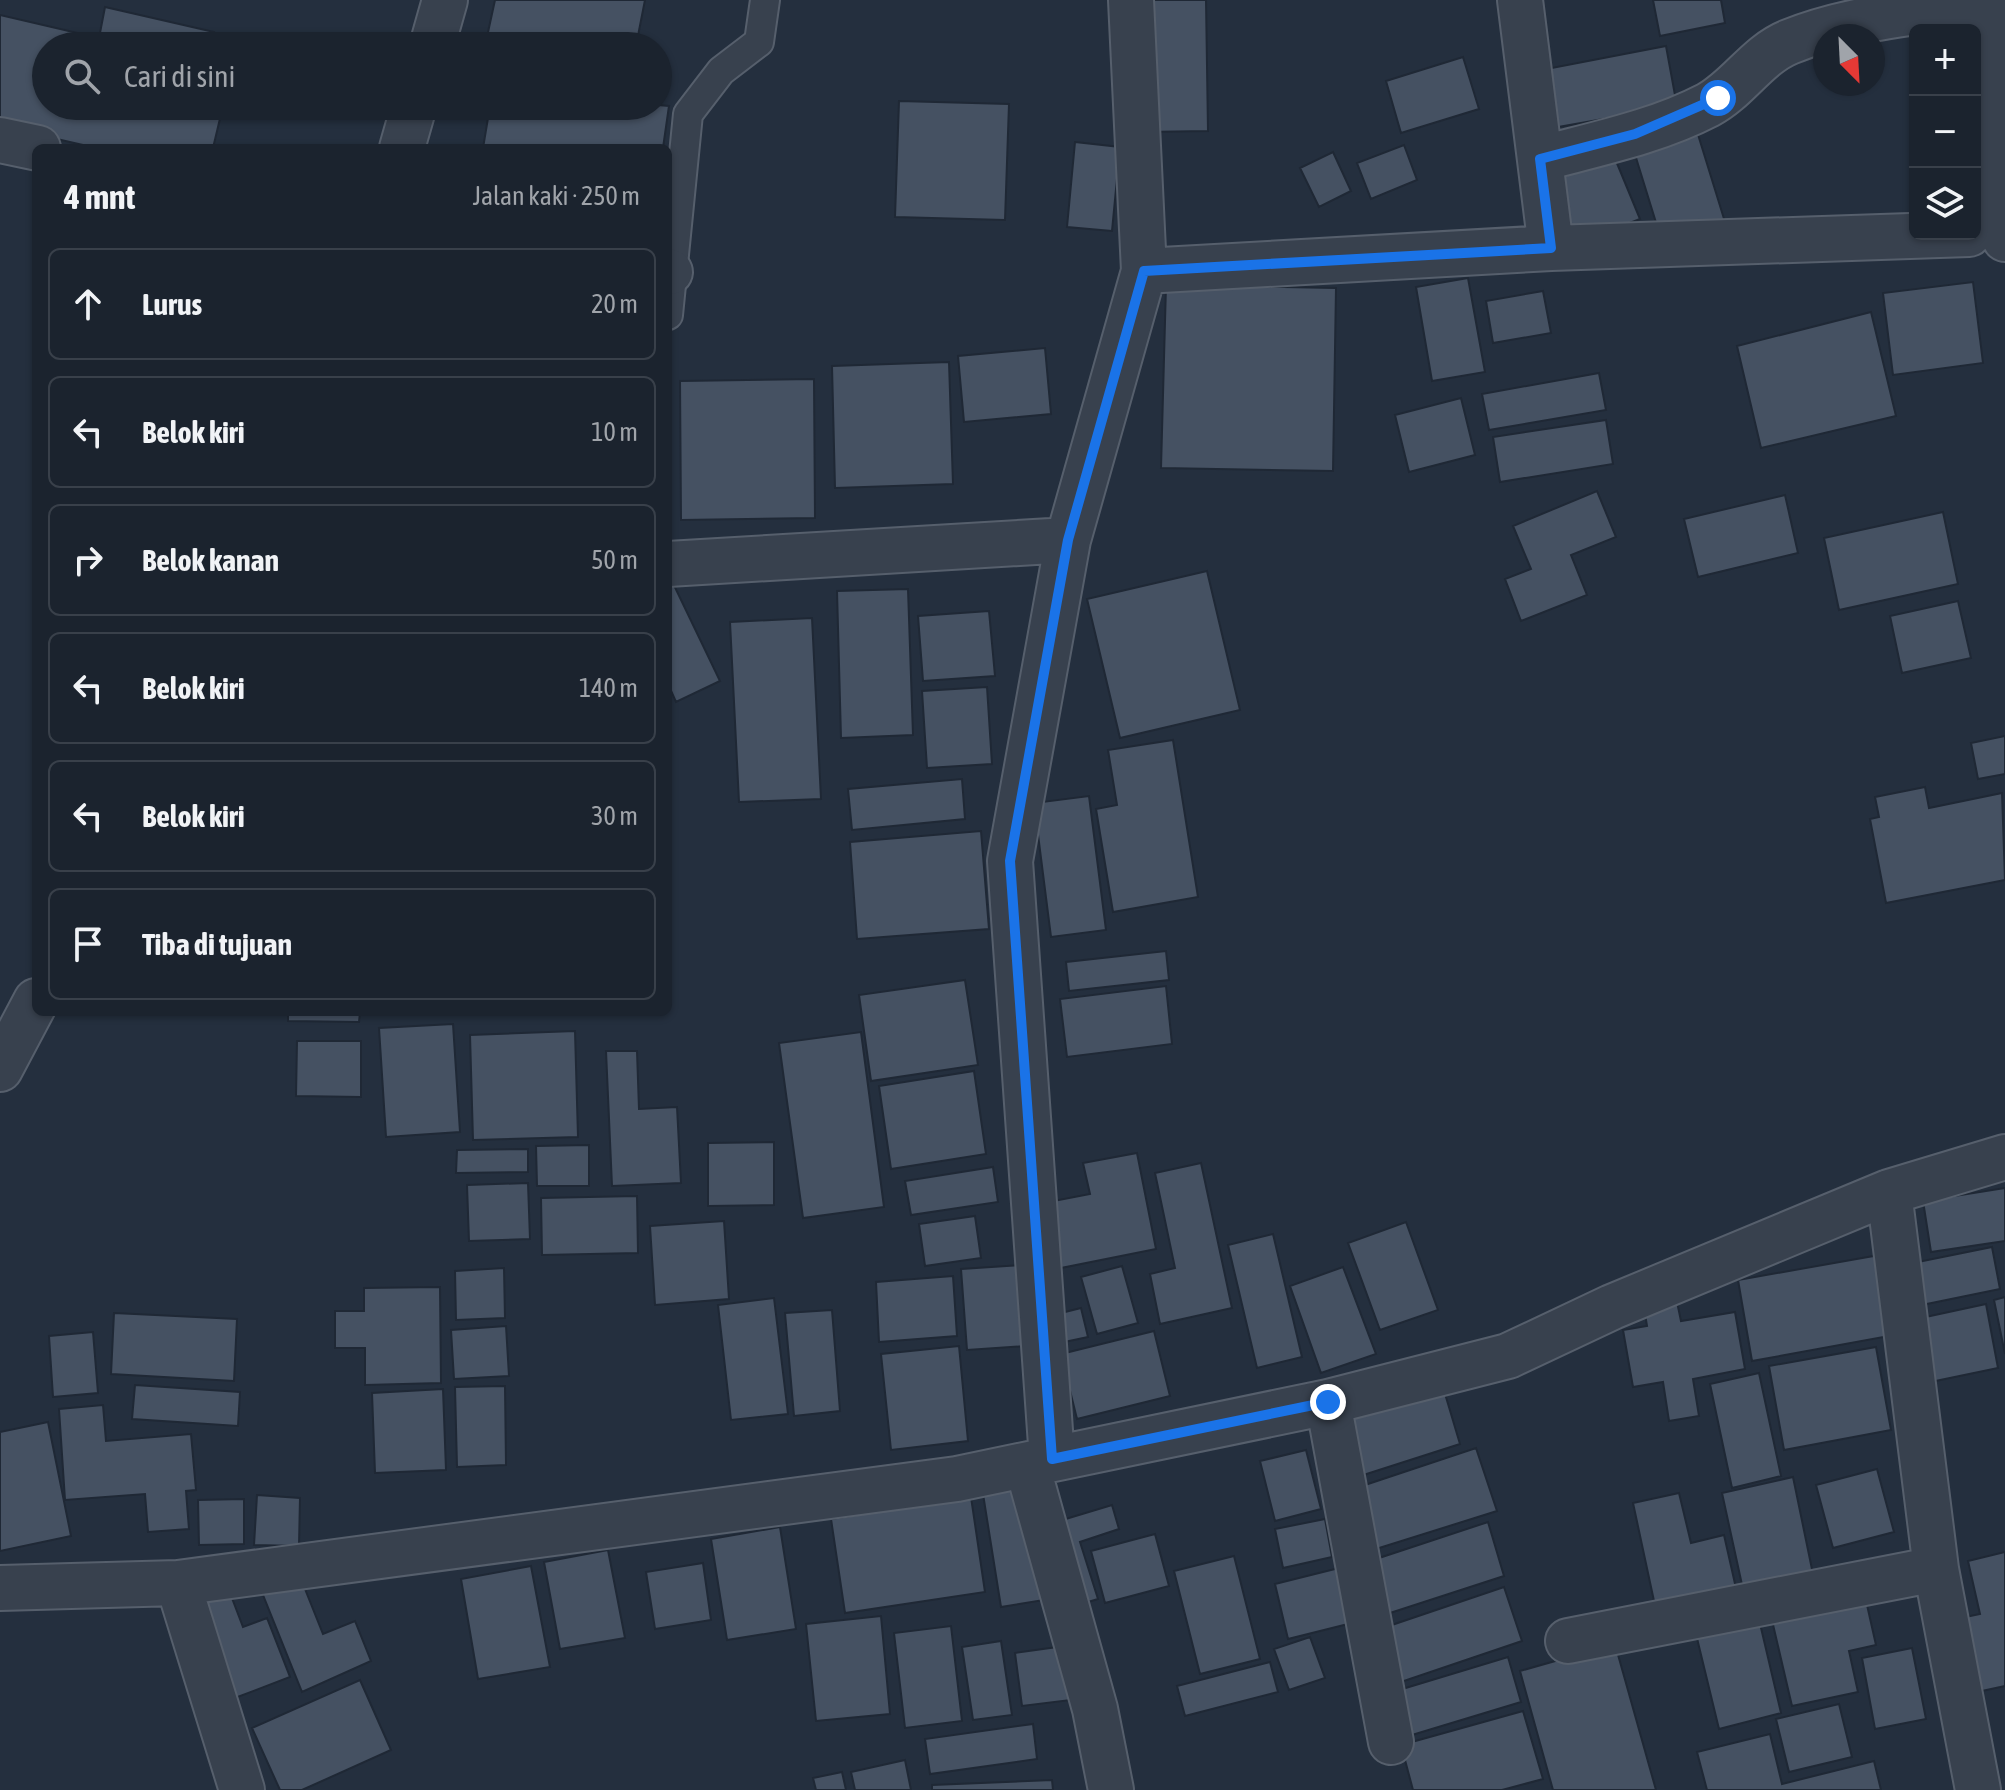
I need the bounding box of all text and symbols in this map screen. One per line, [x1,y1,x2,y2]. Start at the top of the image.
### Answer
north arrow [1813,24,1885,96]
map controls [1909,24,1981,240]
button: + [1909,24,1981,96]
search box [32,32,672,120]
icon: search [60,54,104,98]
text: Cari di sini [124,59,235,93]
route start [1700,80,1736,116]
button: − [1909,96,1981,168]
button: layers [1909,168,1981,240]
text: 4 mnt [64,177,135,216]
text: Jalan kaki · 250 m [473,181,640,211]
icon: ahead [66,282,110,326]
text: Lurus [142,287,202,321]
text: 20 m [591,289,638,319]
icon: left [66,410,110,454]
text: Belok kiri [142,415,245,449]
text: 10 m [591,417,638,447]
icon: right [66,538,110,582]
text: Belok kanan [142,543,279,577]
text: 50 m [591,545,638,575]
icon: left [66,666,110,710]
text: Belok kiri [142,671,245,705]
text: 140 m [579,673,638,703]
icon: left [66,794,110,838]
text: Belok kiri [142,799,245,833]
text: 30 m [591,801,638,831]
icon: arrive [66,922,110,966]
text: Tiba di tujuan [142,927,292,961]
route end [1310,1384,1346,1420]

